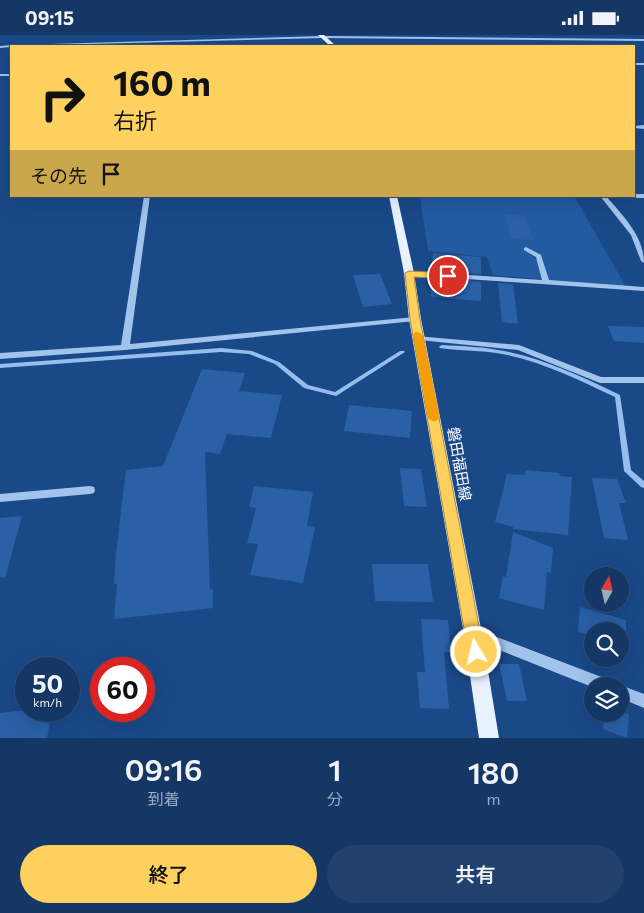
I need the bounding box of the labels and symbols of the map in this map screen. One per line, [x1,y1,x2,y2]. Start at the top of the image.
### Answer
pin [427,255,469,297]
street label: 磐田福田線 [445,425,475,502]
north arrow [584,567,629,613]
position arrow [449,625,501,677]
speed limit sign: 60 [90,657,155,722]

